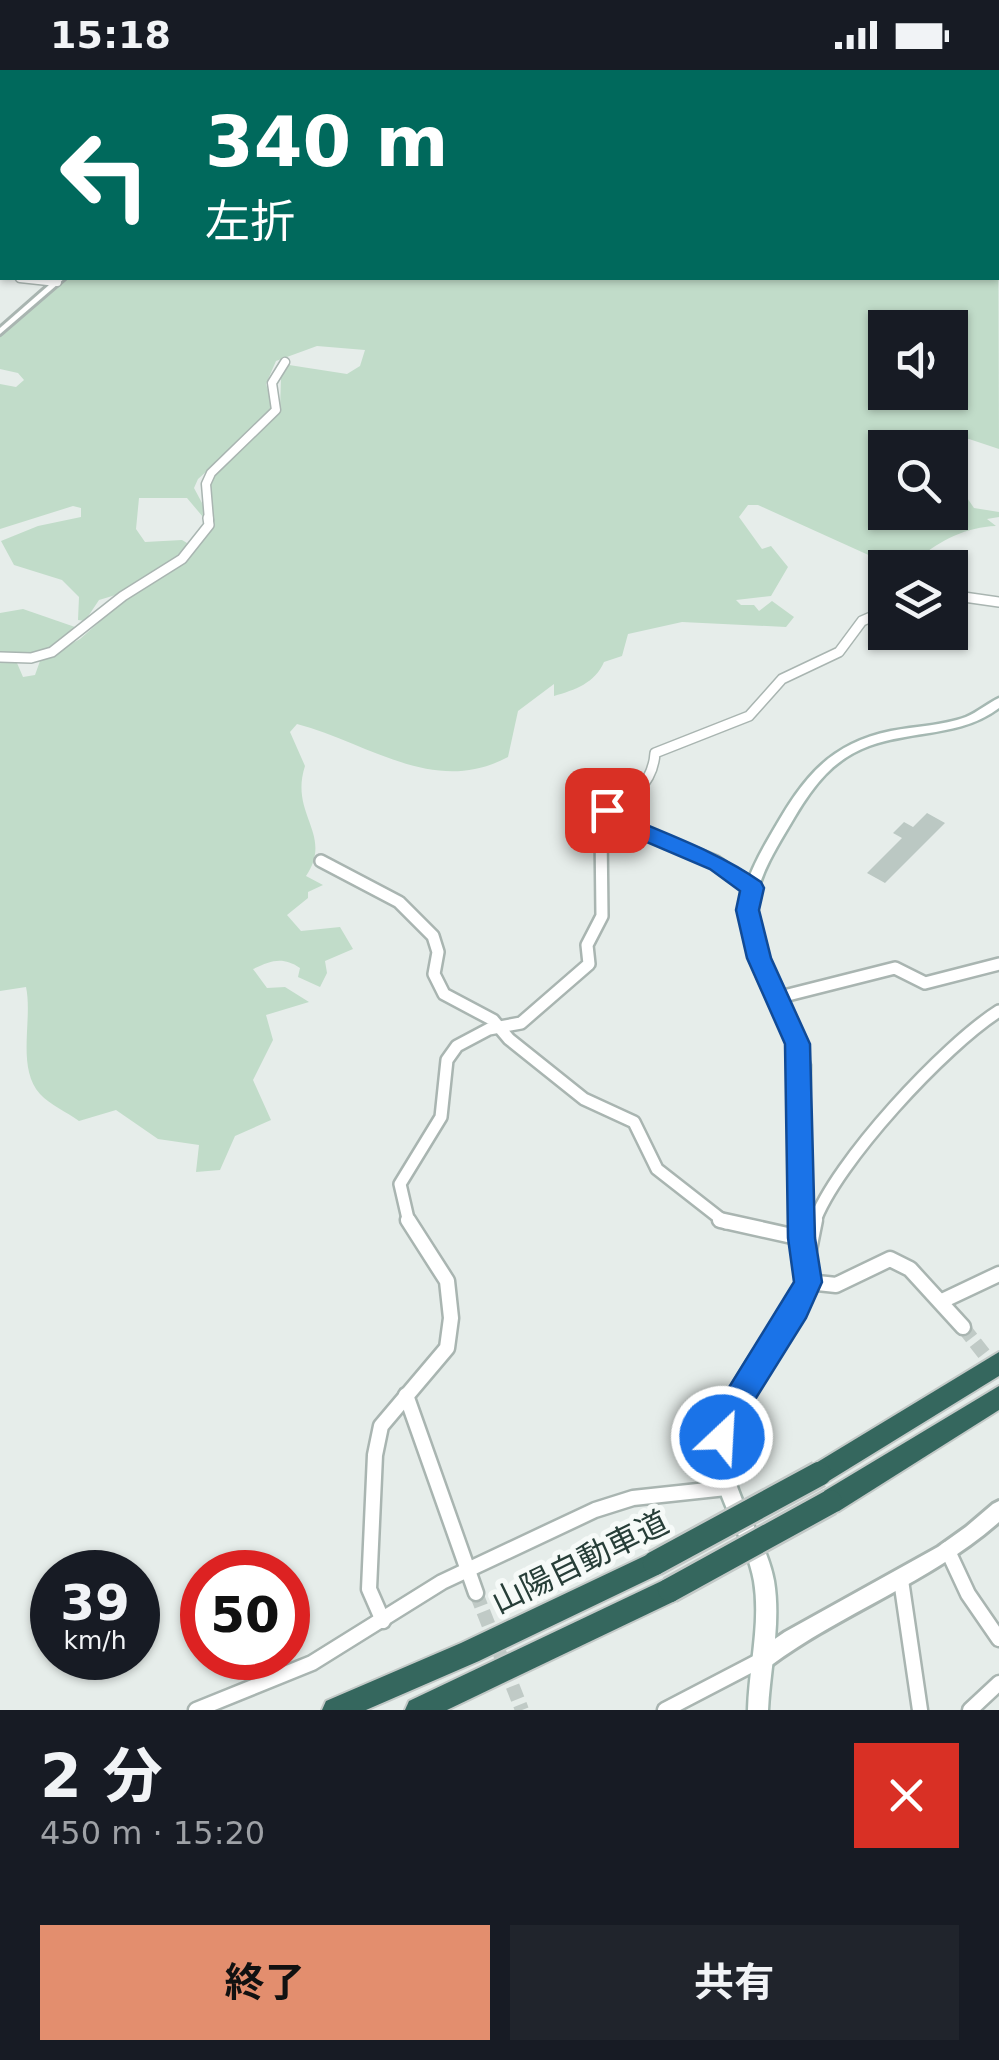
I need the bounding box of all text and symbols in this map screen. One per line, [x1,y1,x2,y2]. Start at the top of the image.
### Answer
text: 15:18 [50,13,171,57]
text: 340 m [205,101,448,183]
icon: left [40,110,170,240]
text: 左折 [205,195,295,248]
map controls [868,310,968,650]
button: sound [868,310,968,410]
button: search [868,430,968,530]
button: layers [868,550,968,650]
pin [565,768,650,853]
icon: arrive [580,783,635,838]
position arrow [670,1385,774,1489]
street label: 山陽自動車道 [485,1503,675,1621]
speed limit sign: 50 [180,1550,310,1680]
text: 39 [60,1574,130,1632]
text: km/h [63,1626,127,1655]
text: 2 分 [40,1741,163,1811]
button: close [854,1743,959,1848]
text: 450 m · 15:20 [40,1814,265,1852]
button: 終了 [40,1925,490,2040]
button: 共有 [510,1925,959,2040]

